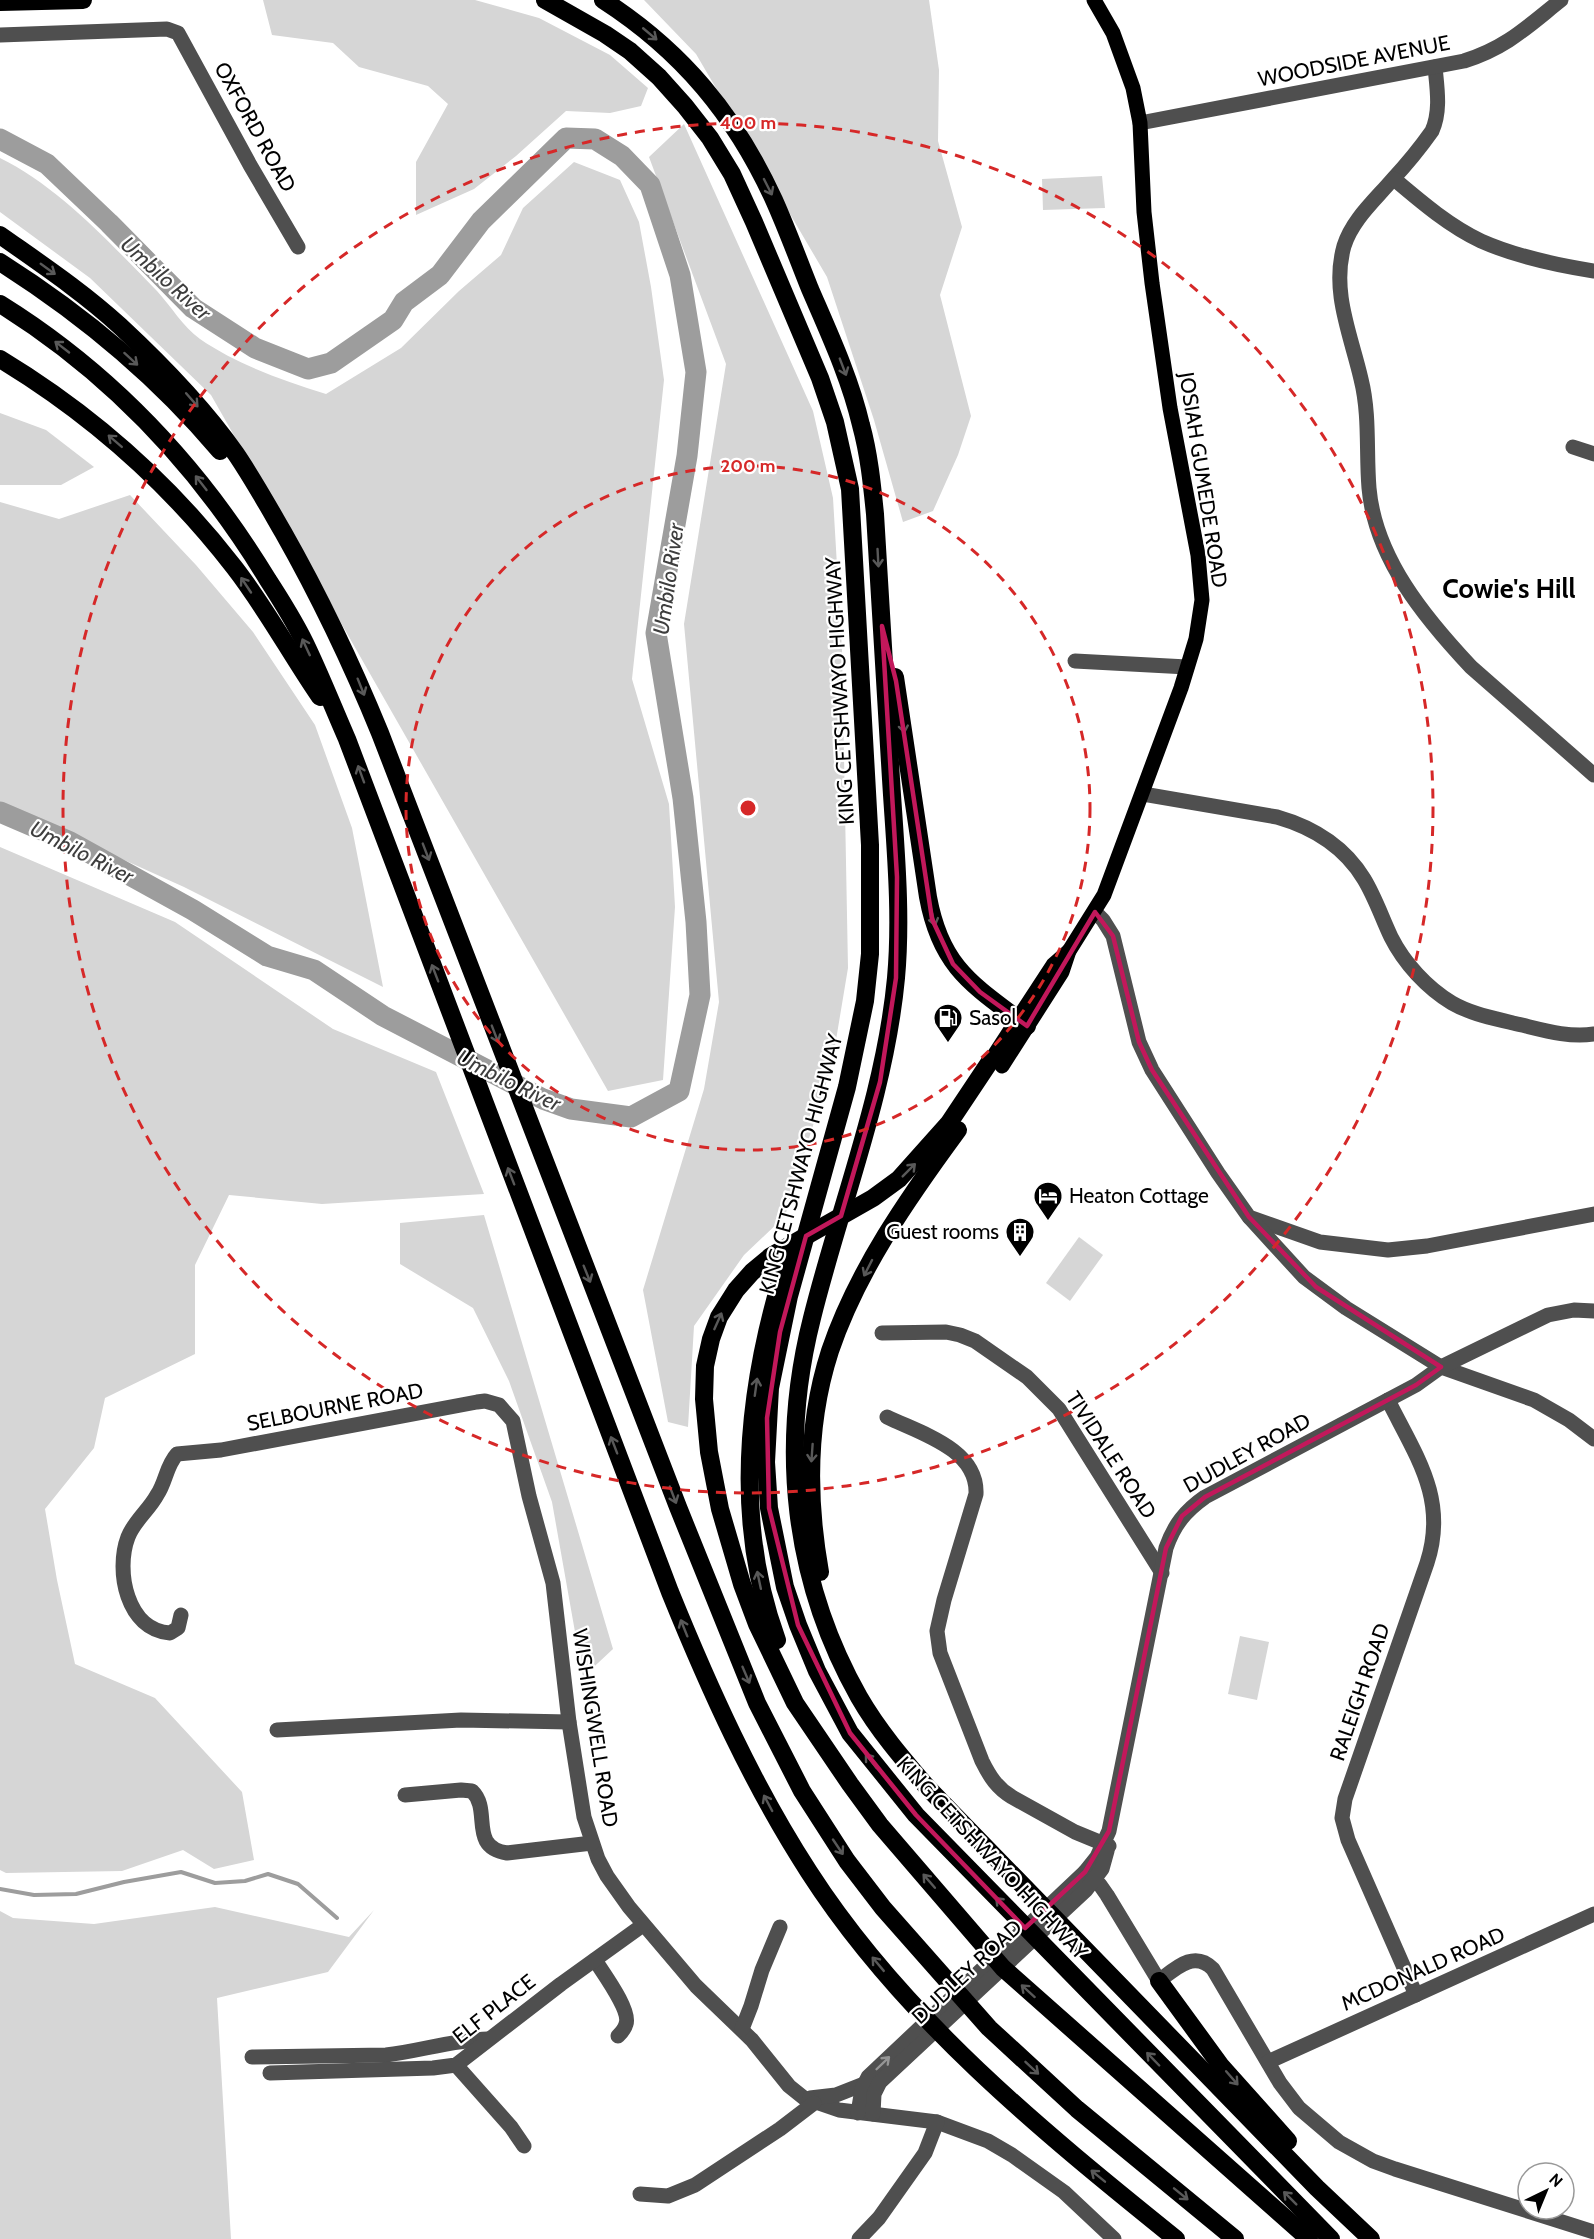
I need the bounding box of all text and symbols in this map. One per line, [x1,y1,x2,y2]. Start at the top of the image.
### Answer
one-way arrow [642,28,658,41]
street label: WOODSIDE AVENUE [1256,30,1452,91]
street label: OXFORD ROAD [209,57,301,196]
text: 400 m [720,112,776,134]
one-way arrow [763,178,774,196]
water label: Umbilo River [115,231,217,327]
one-way arrow [39,263,55,276]
one-way arrow [54,341,70,354]
one-way arrow [123,352,138,366]
one-way arrow [838,358,849,376]
street label: JOSIAH GUMEDE ROAD [1174,369,1233,589]
one-way arrow [185,392,199,407]
one-way arrow [108,434,123,448]
text: 200 m [721,455,775,477]
one-way arrow [195,476,207,492]
water label: Umbilo River [647,520,690,637]
one-way arrow [873,548,884,568]
street label: KING CETSHWAYO HIGHWAY [820,555,859,826]
district label: Cowie's Hill [1442,572,1576,605]
one-way arrow [240,577,252,593]
one-way arrow [300,638,312,656]
one-way arrow [356,677,367,696]
one-way arrow [897,714,908,734]
one-way arrow [354,765,365,784]
centre of rings [738,798,758,818]
water label: Umbilo River [26,815,139,891]
one-way arrow [421,842,432,861]
one-way arrow [927,907,939,926]
one-way arrow [429,965,440,983]
fuel station icon: Sasol [932,1002,964,1044]
place label: Sasol [969,1005,1017,1030]
one-way arrow [490,1024,501,1043]
street label: KING CETSHWAYO HIGHWAY [754,1030,848,1297]
water label: Umbilo River [452,1044,566,1118]
one-way arrow [901,1162,916,1177]
one-way arrow [505,1167,516,1185]
hotel icon: Heaton Cottage [1032,1180,1064,1222]
place label: Heaton Cottage [1069,1183,1209,1208]
building icon: Guest rooms [1004,1216,1036,1258]
place label: Guest rooms [886,1219,999,1244]
one-way arrow [861,1259,873,1277]
one-way arrow [583,1264,594,1282]
one-way arrow [713,1313,724,1331]
street label: SELBOURNE ROAD [245,1377,425,1436]
one-way arrow [751,1377,762,1397]
street label: TIVIDALE ROAD [1061,1387,1162,1523]
street label: DUDLEY ROAD [1179,1407,1315,1498]
one-way arrow [608,1437,619,1455]
one-way arrow [806,1443,817,1463]
one-way arrow [668,1485,679,1503]
one-way arrow [753,1571,764,1591]
one-way arrow [678,1619,689,1637]
street label: RALEIGH ROAD [1324,1620,1395,1764]
street label: WISHINGWELL ROAD [567,1627,624,1829]
one-way arrow [741,1666,752,1684]
street label: KING CETSHWAYO HIGHWAY [892,1751,1094,1965]
one-way arrow [864,1753,877,1769]
one-way arrow [762,1795,773,1813]
one-way arrow [832,1838,844,1855]
one-way arrow [922,1874,936,1889]
one-way arrow [995,1897,1009,1912]
street label: DUDLEY ROAD [906,1914,1027,2029]
street label: MCDONALD ROAD [1337,1921,1508,2016]
one-way arrow [872,1956,885,1972]
street label: ELF PLACE [448,1969,540,2049]
one-way arrow [1020,1984,1035,1998]
one-way arrow [1146,2051,1160,2066]
one-way arrow [876,2055,891,2070]
one-way arrow [1024,2061,1039,2076]
one-way arrow [1225,2070,1238,2086]
north arrow [1516,2161,1576,2221]
one-way arrow [1090,2169,1106,2182]
text: N [1545,2170,1567,2191]
one-way arrow [1173,2187,1188,2201]
one-way arrow [1282,2190,1297,2205]

